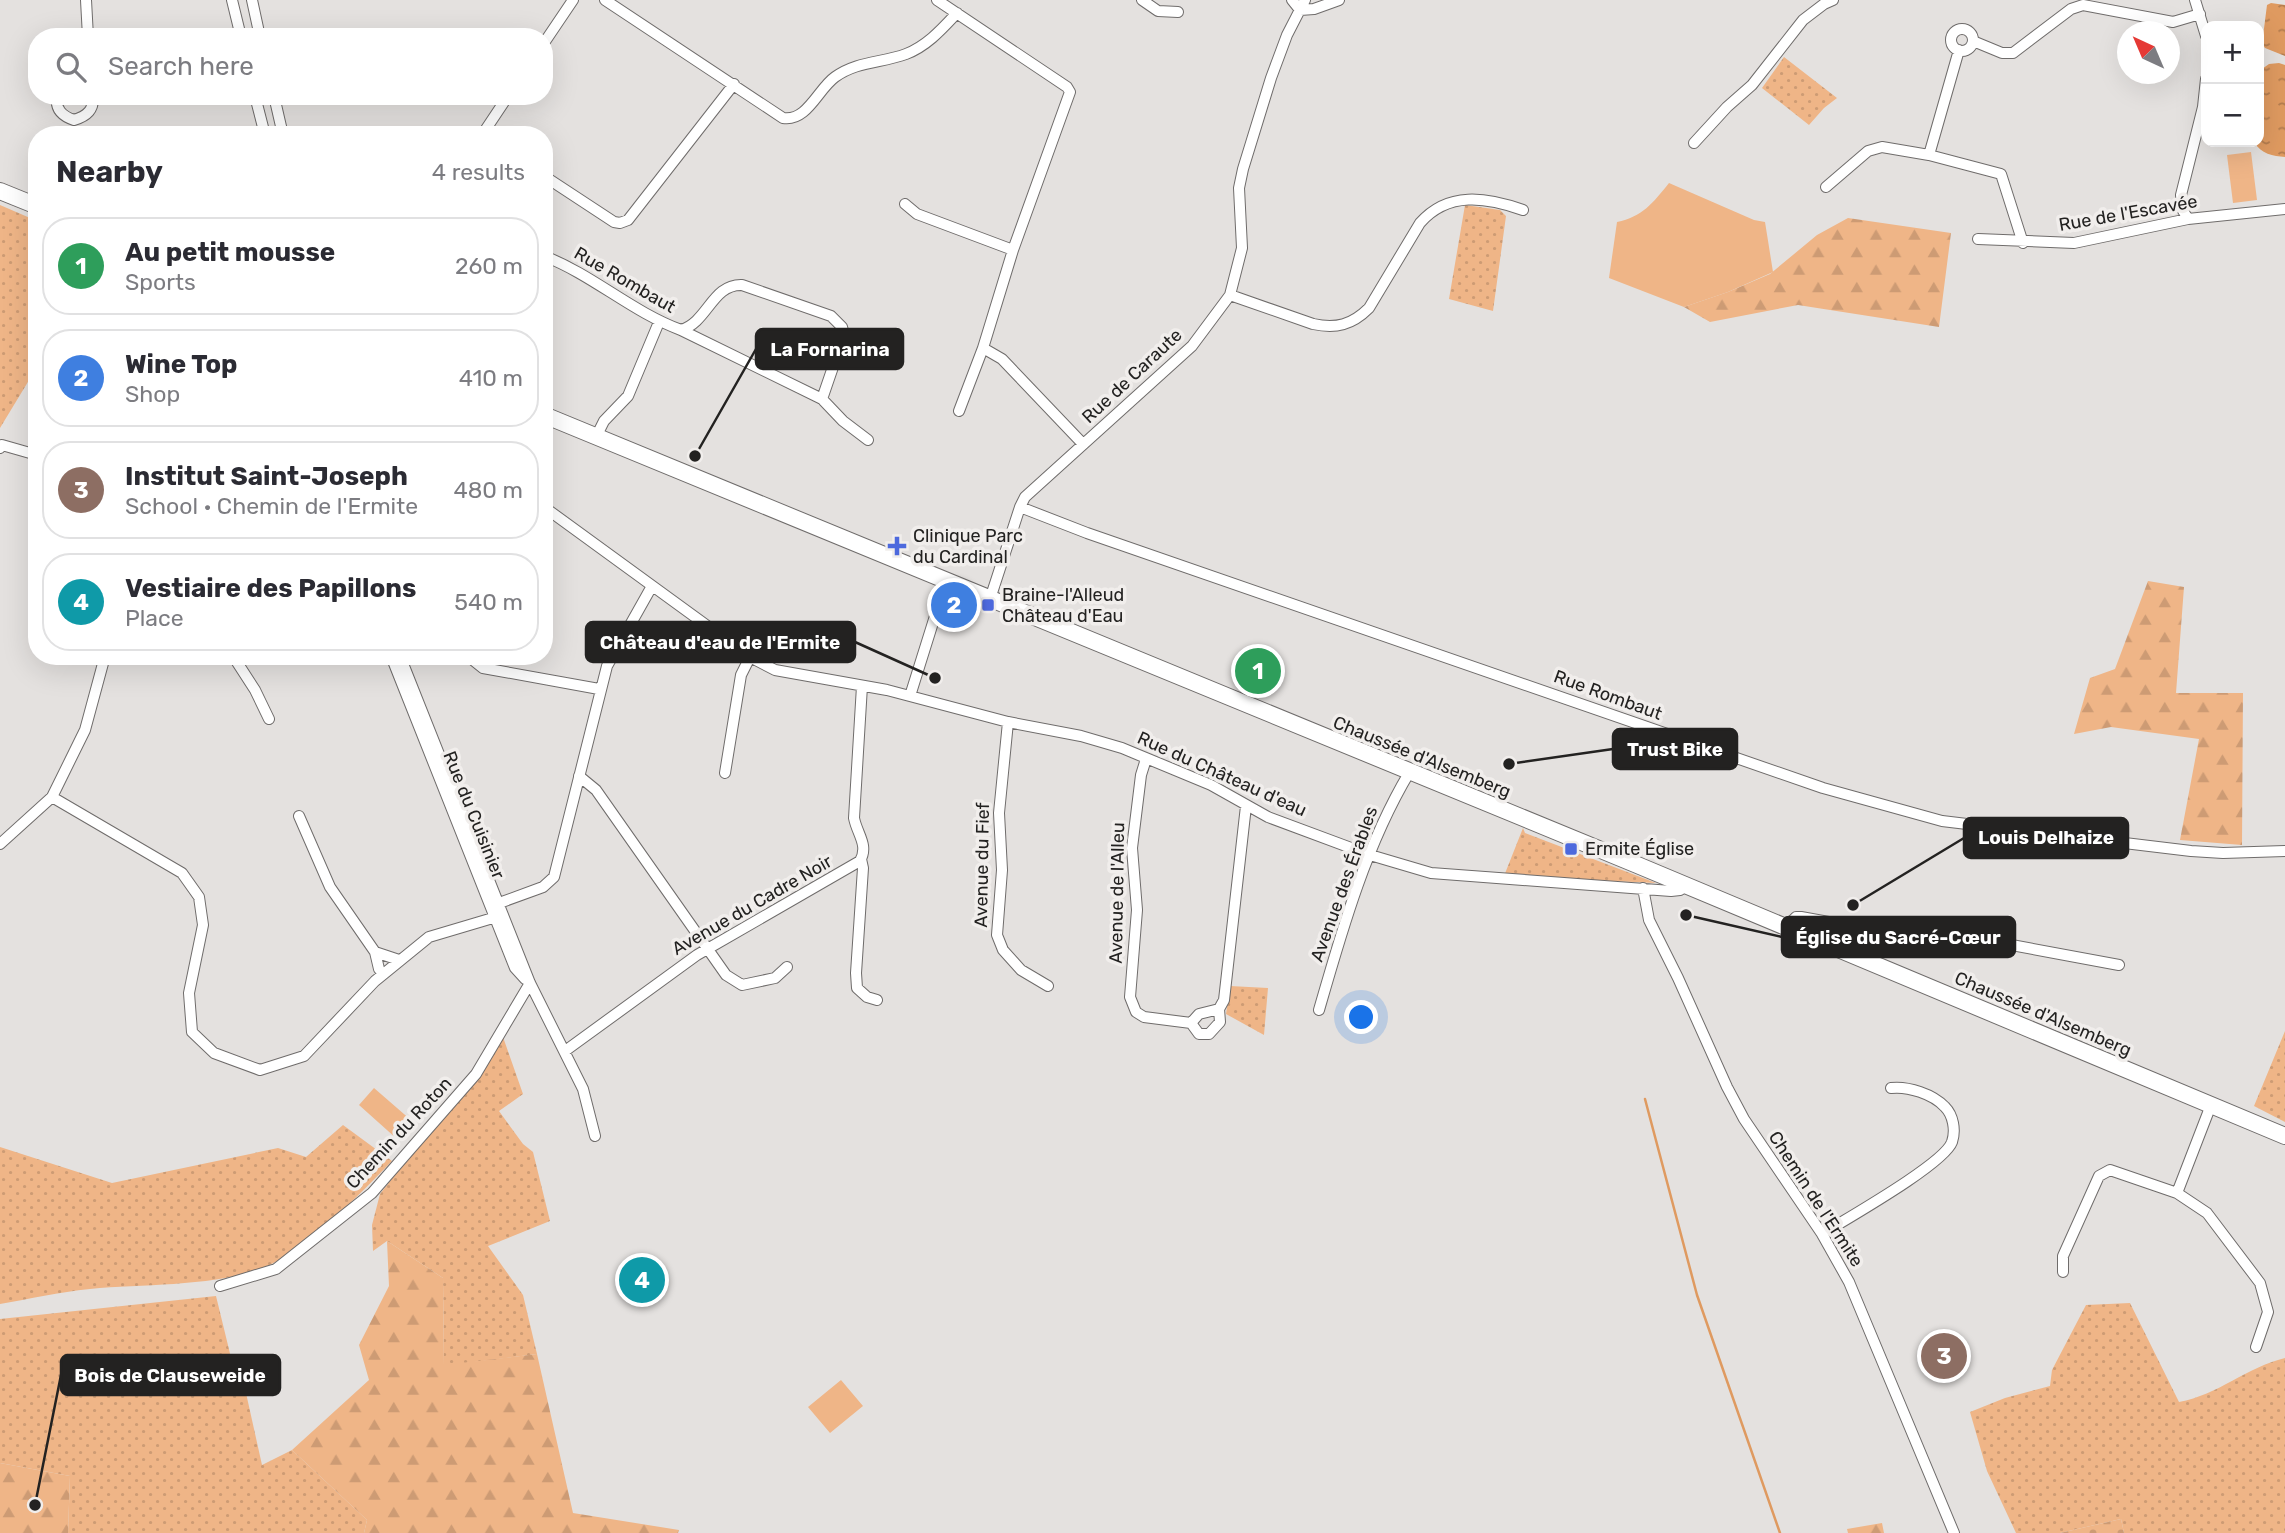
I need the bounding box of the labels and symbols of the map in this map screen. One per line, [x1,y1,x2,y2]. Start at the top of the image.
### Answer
north arrow [2117,21,2180,84]
street label: Rue de l'Escavée [2057,190,2199,236]
street label: Rue Rombaut [570,242,680,318]
street label: Rue de Caraute [1077,324,1187,428]
callout: La Fornarina [756,329,903,369]
text: La Fornarina [770,338,890,361]
place label: Clinique Parc du Cardinal [913,525,1023,568]
marker: Clinique Parc du Cardinal [887,536,907,556]
pin: 2 [931,579,977,631]
place label: Braine-l'Alleud Château d'Eau [1002,584,1124,627]
marker: Braine-l'Alleud Château d'Eau [980,597,996,613]
callout: Château d'eau de l'Ermite [586,622,855,662]
text: Château d'eau de l'Ermite [600,631,840,654]
pin: 1 [1235,645,1281,697]
street label: Rue Rombaut [1551,665,1665,725]
street label: Chaussée d'Alsemberg [1330,711,1514,803]
street label: Rue du Château d'eau [1134,727,1310,821]
callout: Trust Bike [1613,729,1737,769]
text: Trust Bike [1627,738,1723,761]
street label: Rue du Cuisinier [438,748,510,882]
street label: Avenue du Fief [970,802,994,928]
street label: Avenue des Érables [1306,803,1382,965]
callout: Louis Delhaize [1964,818,2128,858]
street label: Avenue de l'Alleu [1105,822,1129,964]
text: Louis Delhaize [1978,826,2114,849]
place label: Ermite Église [1585,838,1694,860]
marker: Ermite Église [1563,841,1579,857]
street label: Avenue du Cadre Noir [668,850,836,960]
callout: Église du Sacré-Cœur [1782,917,2015,957]
text: Église du Sacré-Cœur [1795,926,2001,949]
street label: Chaussée d'Alsemberg [1951,967,2135,1061]
your location [1344,1000,1378,1034]
street label: Chemin du Roton [342,1073,456,1193]
street label: Chemin de l'Ermite [1764,1127,1868,1271]
pin: 4 [619,1254,665,1306]
pin: 3 [1921,1330,1967,1382]
callout: Bois de Clauseweide [61,1355,280,1395]
text: Bois de Clauseweide [74,1364,266,1387]

